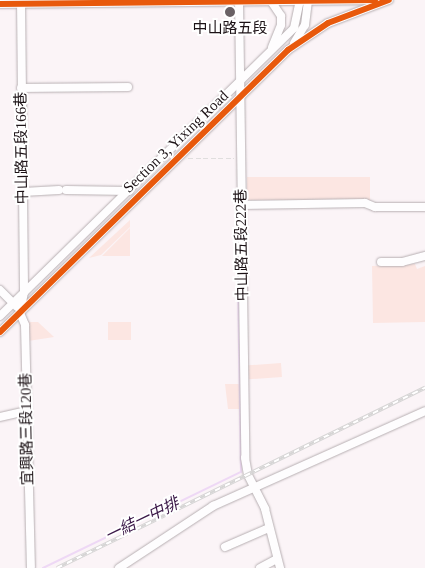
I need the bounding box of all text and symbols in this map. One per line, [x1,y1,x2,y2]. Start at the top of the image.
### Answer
marker: 中山路五段 [224,6,236,18]
place label: 中山路五段 [193,20,267,38]
street label: Section 3, Yixing Road [119,87,233,197]
street label: 中山路五段166巷 [12,92,32,204]
street label: 中山路五段222巷 [232,189,252,301]
street label: 宜興路三段120巷 [17,373,37,485]
water label: 一結一中排 [102,494,182,546]

